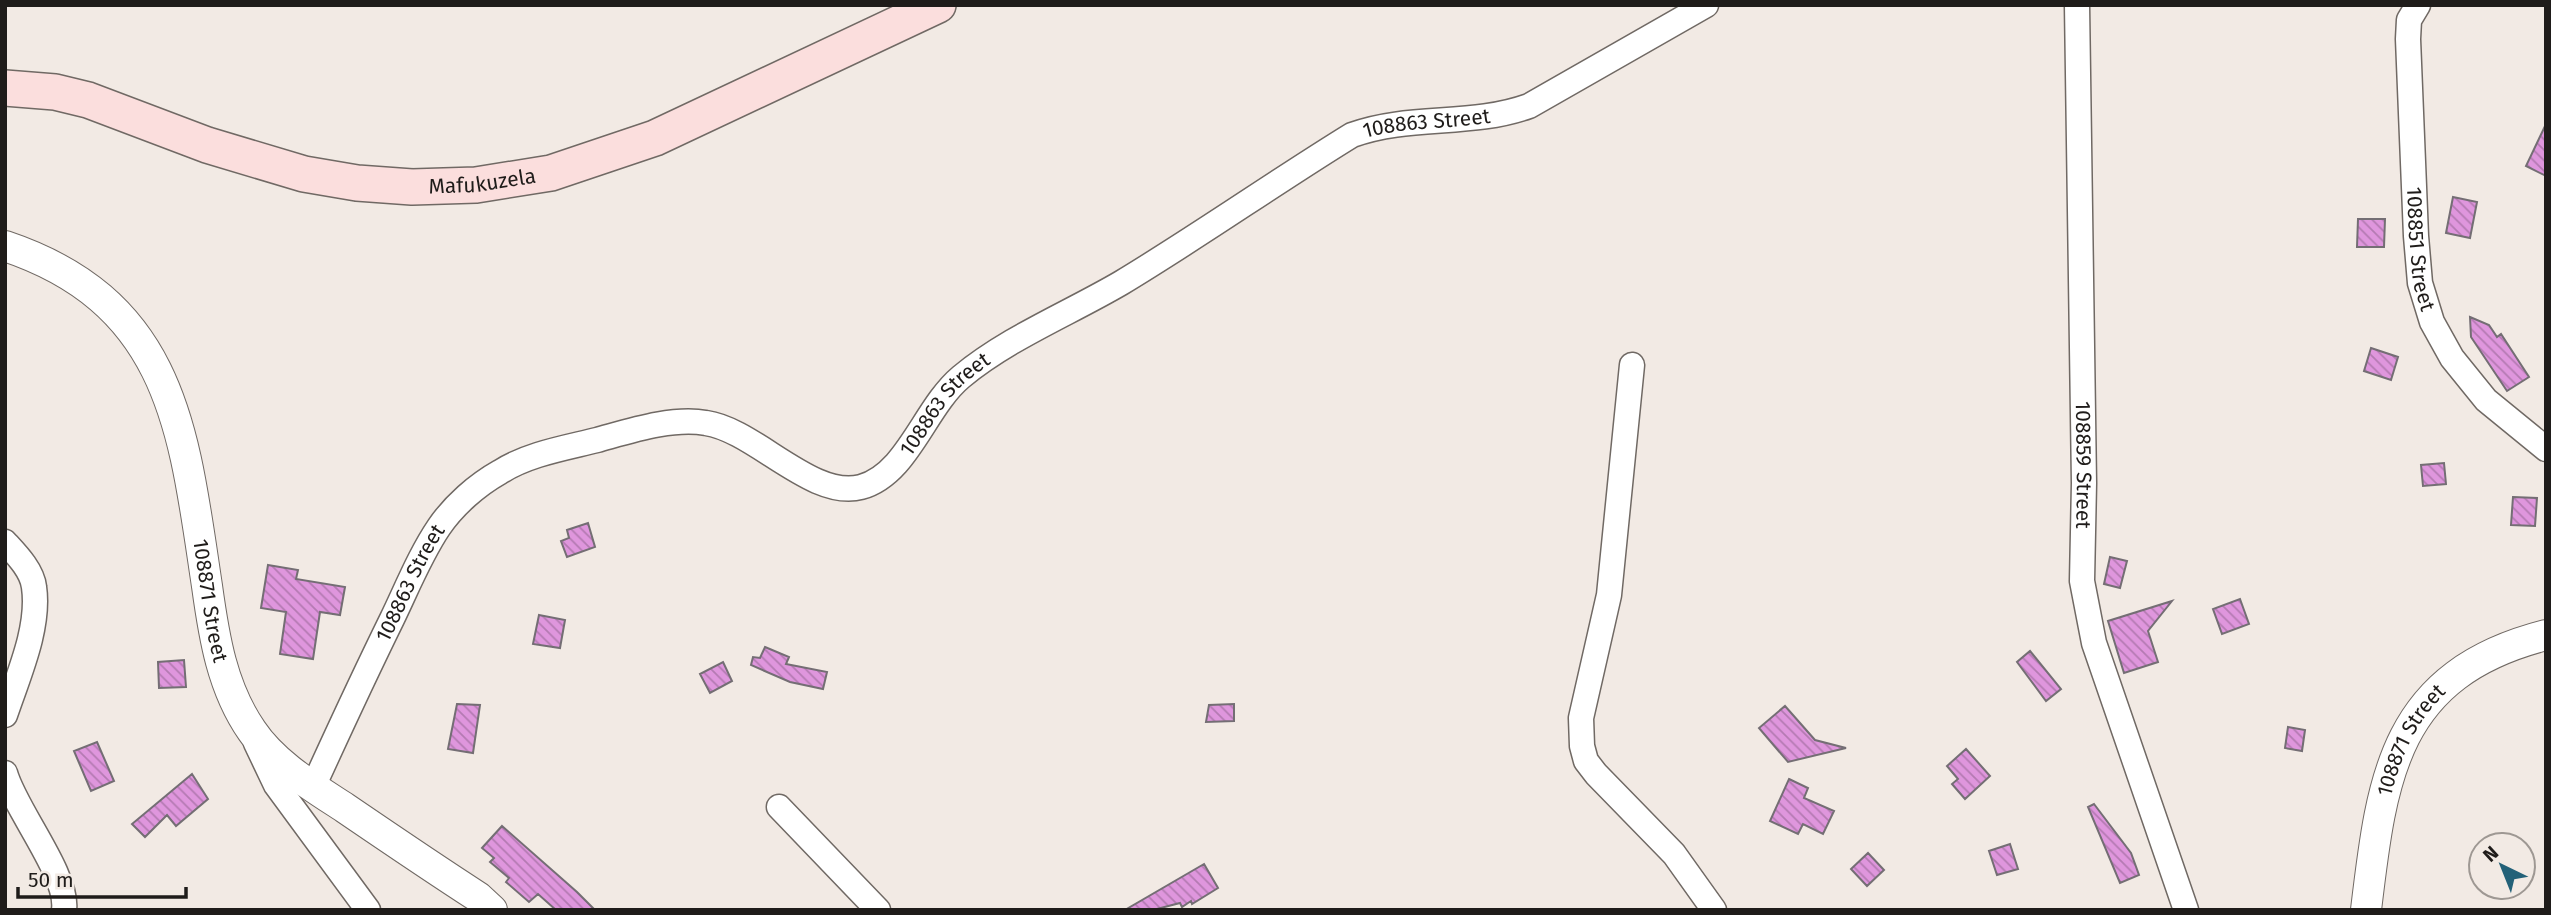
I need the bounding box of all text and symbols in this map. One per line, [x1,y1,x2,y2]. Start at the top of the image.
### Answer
street label: 108863 Street [1360,103,1492,144]
street label: Mafukuzela [428,163,538,199]
street label: 108851 Street [2401,186,2441,315]
street label: 108863 Street [894,346,995,461]
street label: 108859 Street [2070,401,2097,530]
street label: 108863 Street [370,519,451,646]
street label: 108871 Street [187,537,234,666]
street label: 108871 Street [2371,678,2451,799]
north arrow [2467,831,2537,901]
text: N [2478,841,2503,867]
scale bar [18,856,186,900]
text: 50 m [28,867,74,893]

